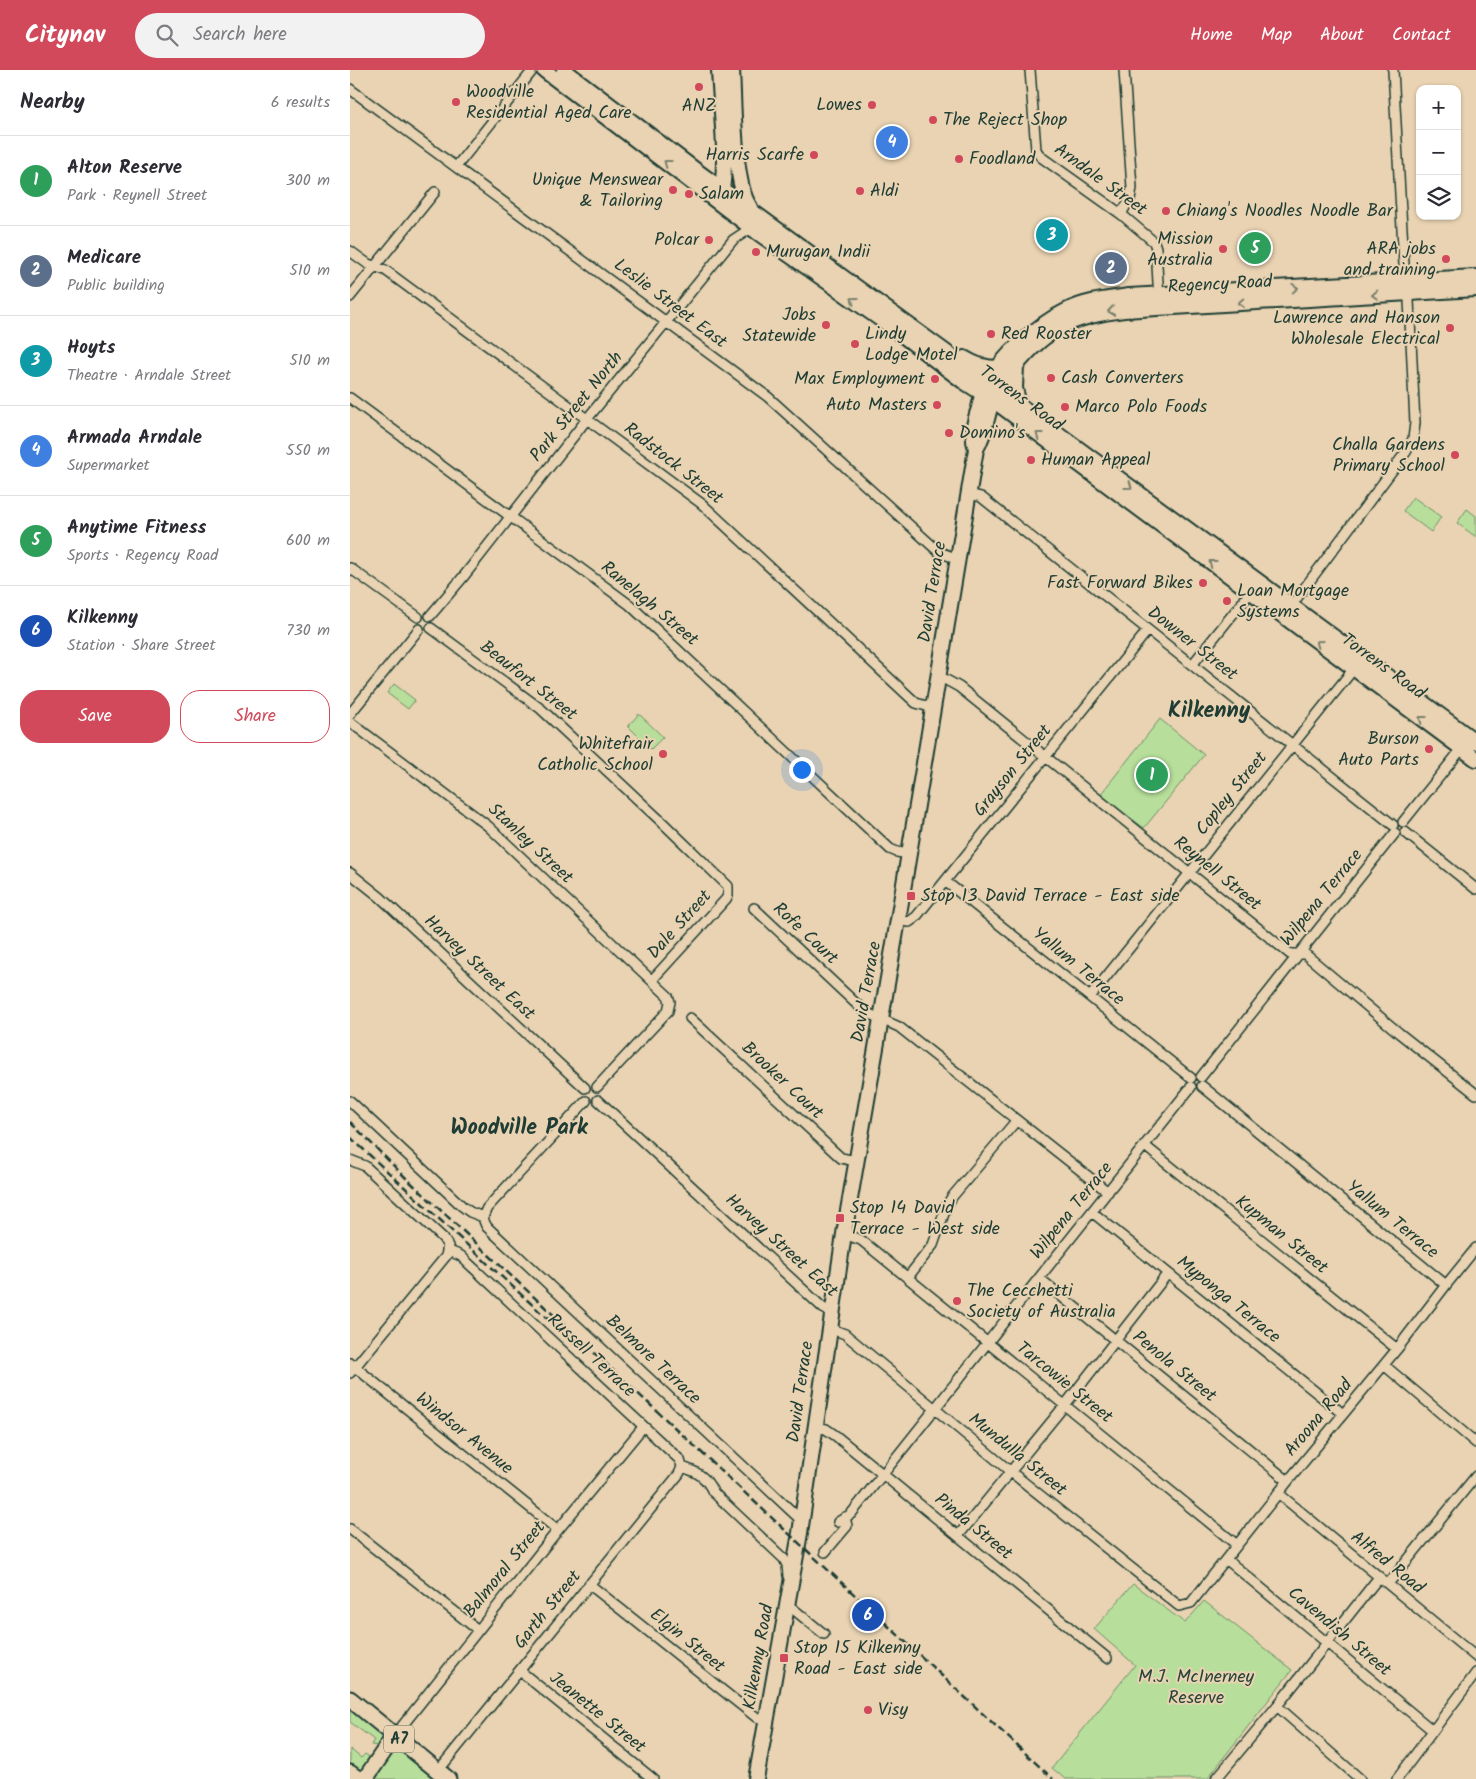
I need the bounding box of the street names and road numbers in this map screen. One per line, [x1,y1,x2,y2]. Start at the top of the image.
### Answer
street label: Arndale Street [1047,136,1154,224]
street label: Leslie Street East [607,251,734,357]
street label: Regency Road [1167,268,1274,302]
street label: Park Street North [523,345,631,469]
street label: Torrens Road [973,358,1070,440]
street label: Radstock Street [617,416,730,513]
street label: David Terrace [911,539,955,645]
street label: Ranelagh Street [593,554,705,655]
street label: Downer Street [1140,599,1244,689]
street label: Torrens Road [1335,626,1432,708]
street label: Beaufort Street [473,633,584,729]
street label: Grayson Street [966,718,1060,824]
street label: Copley Street [1189,745,1276,843]
street label: Stanley Street [480,796,580,892]
street label: Reynell Street [1167,829,1268,919]
street label: Wilpena Terrace [1273,843,1371,953]
street label: Dale Street [641,883,720,966]
street label: Rofe Court [765,896,845,973]
street label: Harvey Street East [416,908,542,1029]
street label: Yallum Terrace [1025,920,1131,1014]
street label: David Terrace [844,939,890,1045]
street label: Brooker Court [734,1035,831,1128]
street label: Wilpena Terrace [1023,1156,1121,1266]
street label: Yallum Terrace [1339,1173,1445,1267]
street label: Harvey Street East [718,1187,845,1306]
street label: Kupman Street [1228,1188,1335,1283]
street label: Myponga Terrace [1169,1249,1287,1351]
street label: Russell Terrace [540,1307,642,1405]
street label: Belmore Terrace [599,1308,707,1412]
street label: Penola Street [1125,1324,1223,1411]
street label: Tarcowie Street [1009,1335,1120,1432]
street label: David Terrace [780,1339,822,1445]
street label: Aroona Road [1278,1372,1361,1464]
street label: Windsor Avenue [409,1385,519,1483]
street label: Mundulla Street [961,1406,1074,1505]
street label: Pinda Street [927,1486,1019,1568]
street label: Balmoral Street [456,1514,554,1625]
street label: Alfred Road [1343,1524,1431,1603]
street label: Garth Street [507,1563,590,1656]
street label: Cavendish Street [1281,1580,1398,1685]
street label: Elgin Street [643,1601,732,1681]
street label: Kilkenny Road [735,1601,783,1712]
street label: Jeanette Street [542,1665,653,1762]
road number: A7 [384,1726,414,1752]

